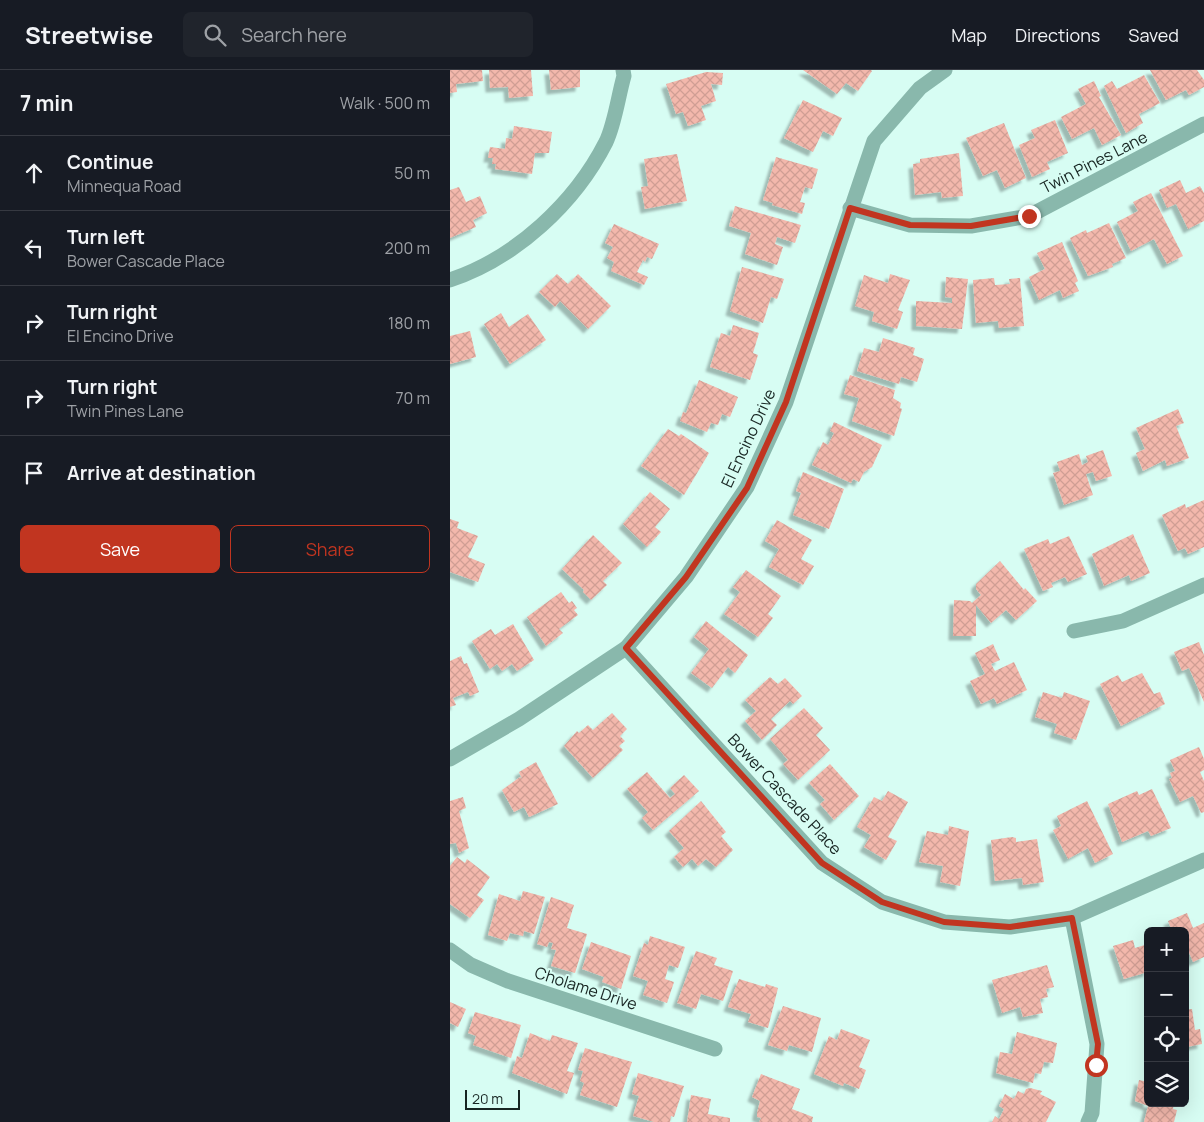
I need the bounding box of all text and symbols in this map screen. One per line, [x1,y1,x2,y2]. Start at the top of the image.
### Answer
search box [183,12,533,57]
text: Streetwise [25,18,153,51]
icon: search [201,21,229,49]
text: Search here [241,22,347,48]
text: Map [951,23,987,47]
text: Directions [1015,23,1100,47]
text: Saved [1128,23,1179,47]
text: 7 min [20,89,73,117]
text: Walk · 500 m [340,92,430,114]
street label: Twin Pines Lane [1037,126,1151,198]
text: Continue [67,149,153,175]
icon: ahead [20,159,48,187]
text: 50 m [394,162,430,184]
text: Minnequa Road [67,175,181,197]
route end [1018,205,1041,228]
text: Turn left [67,224,145,250]
icon: left [20,234,48,262]
text: 200 m [385,237,430,259]
text: Bower Cascade Place [67,250,225,272]
text: Turn right [67,299,157,325]
icon: right [20,309,48,337]
text: 180 m [388,312,430,334]
text: El Encino Drive [67,325,174,347]
text: Turn right [67,374,157,400]
icon: right [20,384,48,412]
street label: El Encino Drive [716,385,780,491]
text: 70 m [395,387,430,409]
text: Twin Pines Lane [67,400,184,422]
icon: arrive [20,459,48,487]
text: Arrive at destination [67,460,256,486]
button: Save [20,525,220,573]
button: Share [230,525,430,573]
street label: Bower Cascade Place [723,729,847,859]
map controls [1144,927,1189,1107]
button: + [1144,927,1189,972]
street label: Cholame Drive [532,961,640,1015]
button: − [1144,972,1189,1017]
button: locate [1144,1017,1189,1062]
route start [1085,1054,1108,1077]
button: layers [1144,1062,1189,1107]
scale bar [465,1087,520,1110]
text: 20 m [472,1089,503,1108]

